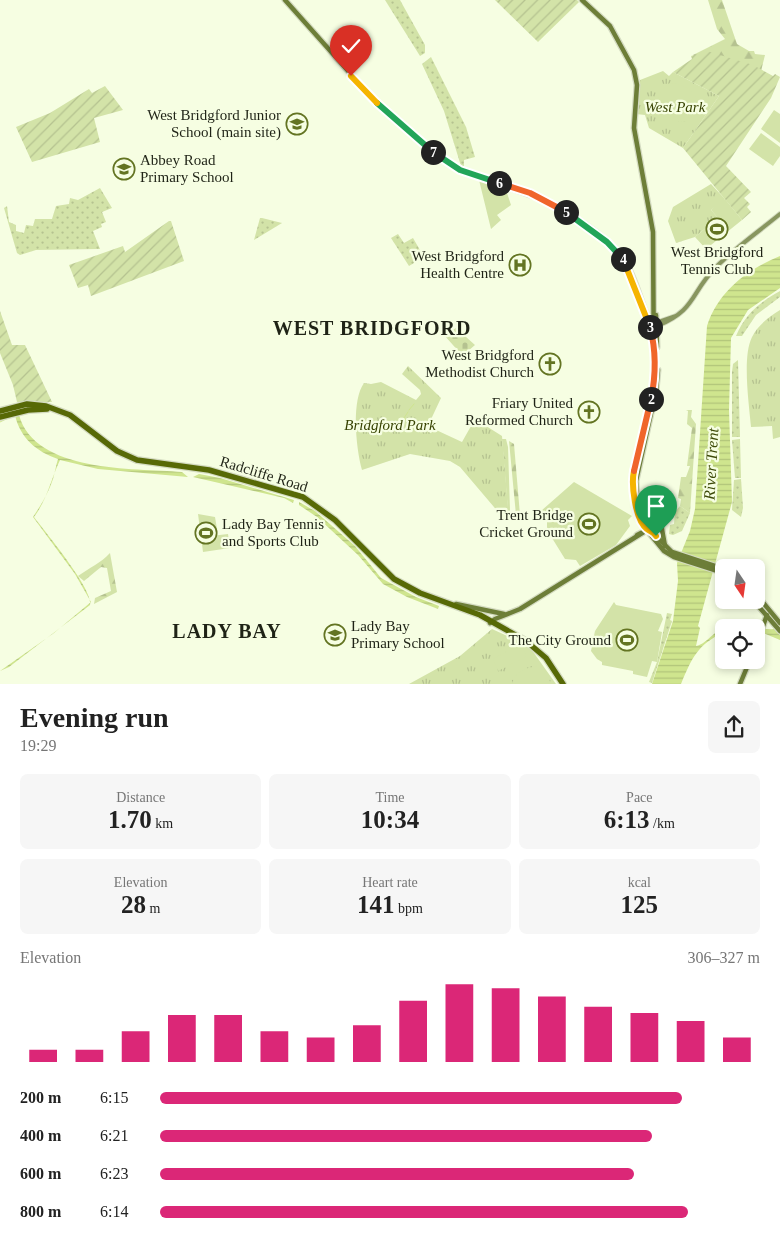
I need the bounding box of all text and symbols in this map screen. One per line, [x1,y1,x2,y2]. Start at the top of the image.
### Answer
pin [330,25,372,76]
icon: check [337,32,365,60]
park label: West Park [645,99,706,115]
place label: West Bridgford Junior School (main site) [147,107,281,141]
school or university icon: West Bridgford Junior School (main site) [285,112,309,136]
pin: 7 [420,140,446,164]
text: 7 [430,145,437,160]
place label: Abbey Road Primary School [140,152,234,185]
school or university icon: Abbey Road Primary School [112,157,136,181]
pin: 6 [486,170,512,196]
text: 6 [496,176,503,191]
pin: 5 [554,200,578,224]
text: 5 [563,205,570,220]
sports icon: West Bridgford Tennis Club [705,217,729,241]
place label: West Bridgford Tennis Club [671,244,764,277]
pin: 4 [610,246,636,272]
place label: West Bridgford Health Centre [411,248,504,281]
text: 4 [620,252,627,267]
hospital icon: West Bridgford Health Centre [508,253,532,277]
pin: 3 [638,314,662,340]
district label: WEST BRIDGFORD [273,317,471,339]
text: 3 [647,320,654,335]
place label: West Bridgford Methodist Church [425,347,534,380]
church icon: West Bridgford Methodist Church [538,352,562,376]
pin: 2 [638,386,664,412]
text: 2 [648,392,655,407]
place label: Friary United Reformed Church [465,395,573,428]
church icon: Friary United Reformed Church [577,400,601,424]
park label: Bridgford Park [344,417,436,433]
water label: River Trent [701,427,721,501]
street label: Radcliffe Road [218,453,310,495]
pin [635,485,677,536]
icon: arrive [642,492,670,520]
place label: Trent Bridge Cricket Ground [479,507,573,540]
sports icon: Trent Bridge Cricket Ground [577,512,601,536]
place label: Lady Bay Tennis and Sports Club [222,516,324,549]
sports icon: Lady Bay Tennis and Sports Club [194,521,218,545]
north arrow [715,559,765,609]
map controls [715,559,765,669]
place label: Lady Bay Primary School [351,618,445,651]
button: locate [715,619,765,669]
district label: LADY BAY [172,620,282,642]
school or university icon: Lady Bay Primary School [323,623,347,647]
sports icon: The City Ground [615,628,639,652]
place label: The City Ground [509,632,611,648]
button: share [708,701,760,753]
text: Evening run [20,702,169,733]
text: 19:29 [20,737,56,754]
text: Distance [116,790,165,805]
text: Time [375,790,405,805]
text: Pace [626,790,653,805]
text: 1.70 [108,806,152,833]
text: 10:34 [361,806,419,833]
text: 6:13 [604,806,650,833]
text: km [152,816,173,831]
text: /km [650,816,675,831]
text: Elevation [114,875,167,890]
text: Heart rate [362,875,418,890]
text: kcal [628,875,651,890]
text: 28 [121,891,146,918]
text: 141 [357,891,395,918]
text: 125 [621,891,658,918]
text: m [146,901,160,916]
text: bpm [395,901,423,916]
text: Elevation [20,949,81,966]
text: 306–327 m [688,949,760,966]
text: 200 m [20,1089,61,1106]
text: 6:15 [100,1089,128,1106]
text: 400 m [20,1127,61,1144]
text: 6:21 [100,1127,128,1144]
text: 600 m [20,1165,61,1182]
text: 6:23 [100,1165,128,1182]
text: 800 m [20,1203,61,1220]
text: 6:14 [100,1203,128,1220]

